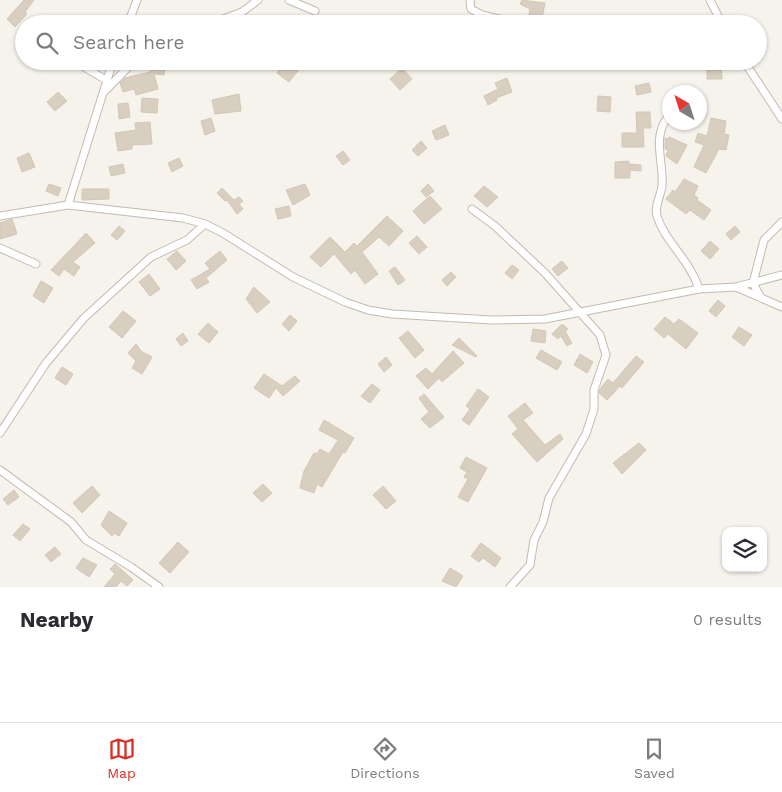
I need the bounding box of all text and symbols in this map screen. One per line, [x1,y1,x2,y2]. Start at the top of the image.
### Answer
search box [15,15,767,70]
icon: search [33,29,61,57]
text: Search here [73,31,184,54]
north arrow [662,85,707,130]
map controls [722,527,767,572]
button: layers [722,527,767,572]
text: Nearby [20,607,93,632]
text: 0 results [693,610,762,629]
tab: Map [107,735,136,781]
tab: Directions [350,735,420,781]
tab: Saved [634,735,675,781]

